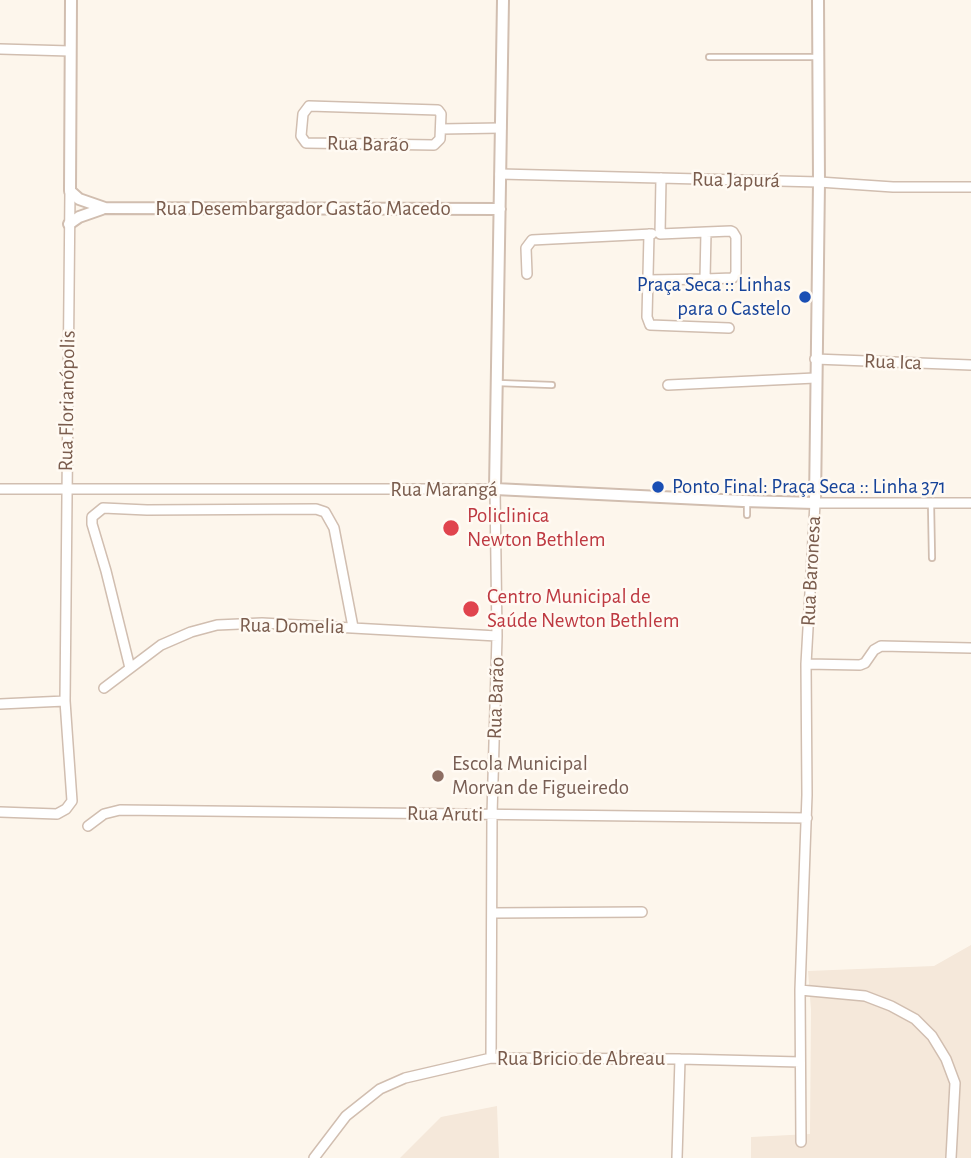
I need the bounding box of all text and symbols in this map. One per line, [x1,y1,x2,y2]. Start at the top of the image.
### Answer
street label: Rua Barão [327,131,409,157]
street label: Rua Japurá [692,167,780,193]
street label: Rua Desembargador Gastão Macedo [155,196,451,222]
place label: Praça Seca :: Linhas para o Castelo [637,272,791,322]
marker: Praça Seca :: Linhas para o Castelo [797,289,813,305]
street label: Rua Florianópolis [53,330,81,472]
street label: Rua Ica [864,348,922,376]
place label: Ponto Final: Praça Seca :: Linha 371 [672,474,946,500]
street label: Rua Marangá [390,477,498,503]
marker: Ponto Final: Praça Seca :: Linha 371 [650,479,666,495]
place label: Policlinica Newton Bethlem [467,503,606,553]
street label: Rua Baronesa [796,515,826,627]
marker: Policlinica Newton Bethlem [441,518,461,538]
place label: Centro Municipal de Saúde Newton Bethlem [487,584,680,634]
marker: Centro Municipal de Saúde Newton Bethlem [461,599,481,619]
street label: Rua Domelia [239,612,345,640]
street label: Rua Barão [482,656,510,740]
place label: Escola Municipal Morvan de Figueiredo [452,751,629,801]
marker: Escola Municipal Morvan de Figueiredo [430,768,446,784]
street label: Rua Aruti [407,801,483,827]
street label: Rua Bricio de Abreau [497,1046,665,1072]

